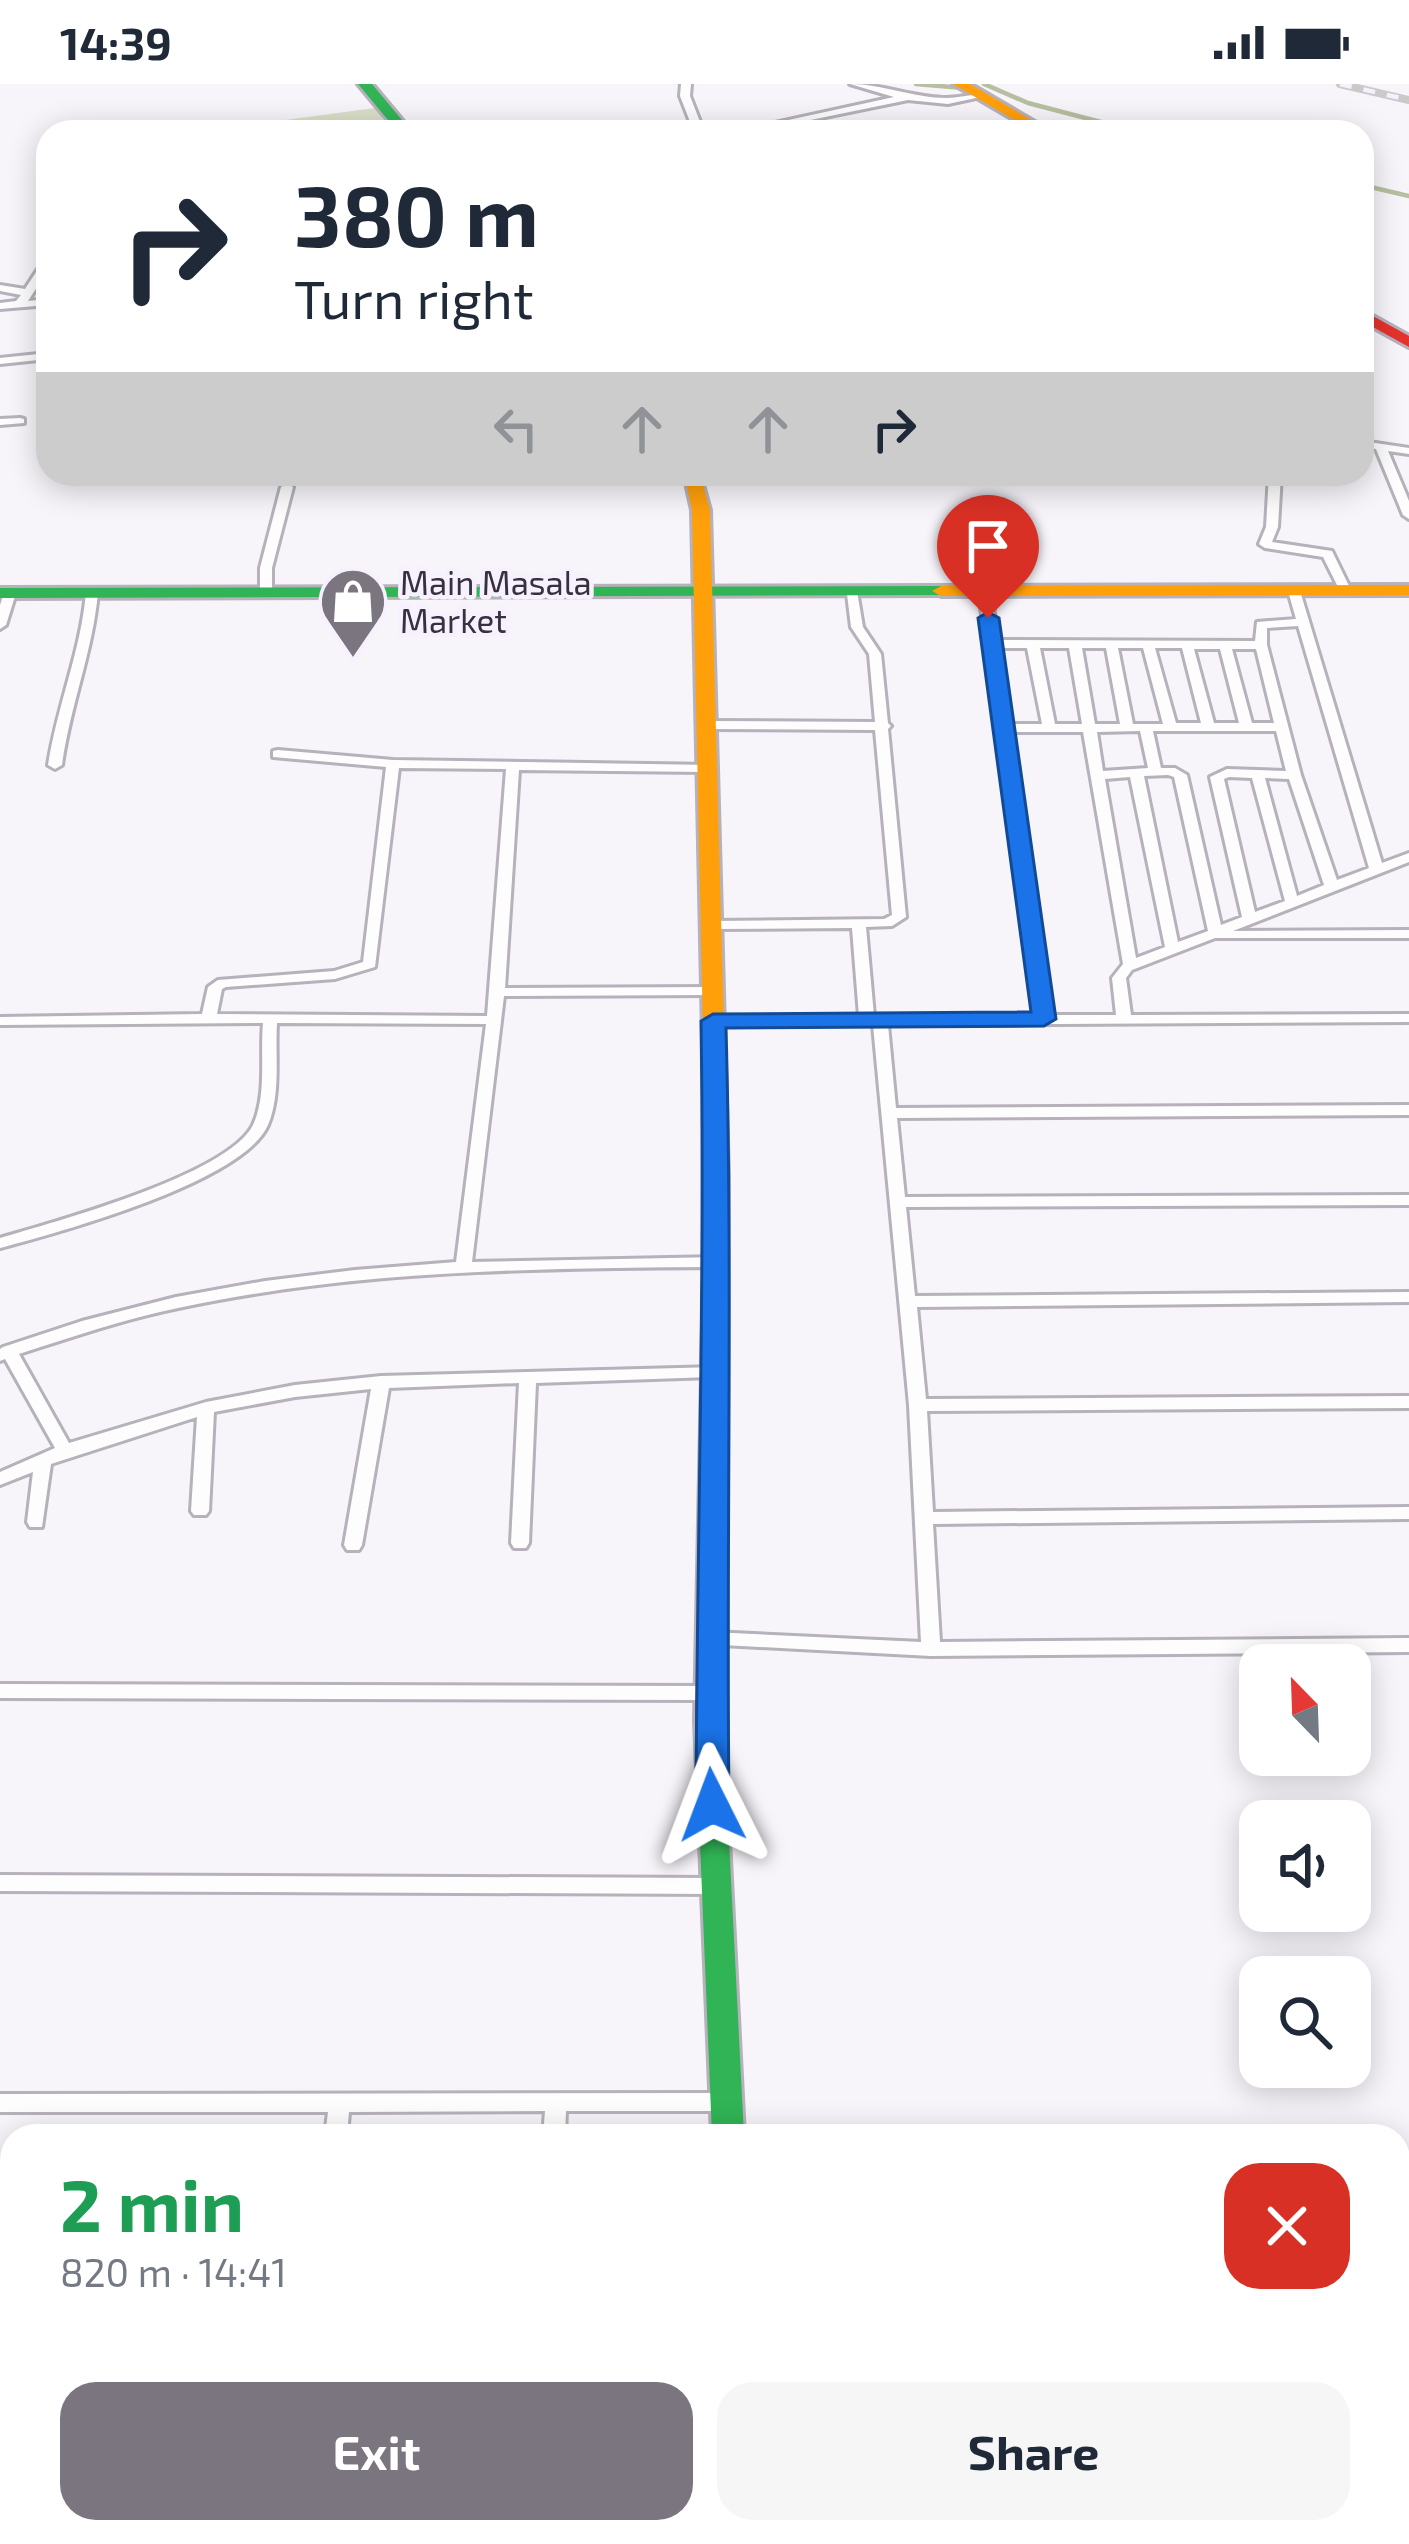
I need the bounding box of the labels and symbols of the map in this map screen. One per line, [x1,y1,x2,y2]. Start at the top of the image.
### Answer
pin [937,495,1039,618]
place label: Main Masala Market [400,562,592,640]
shop icon: Main Masala Market [318,566,388,660]
north arrow [1239,1644,1371,1776]
position arrow [649,1742,775,1868]

